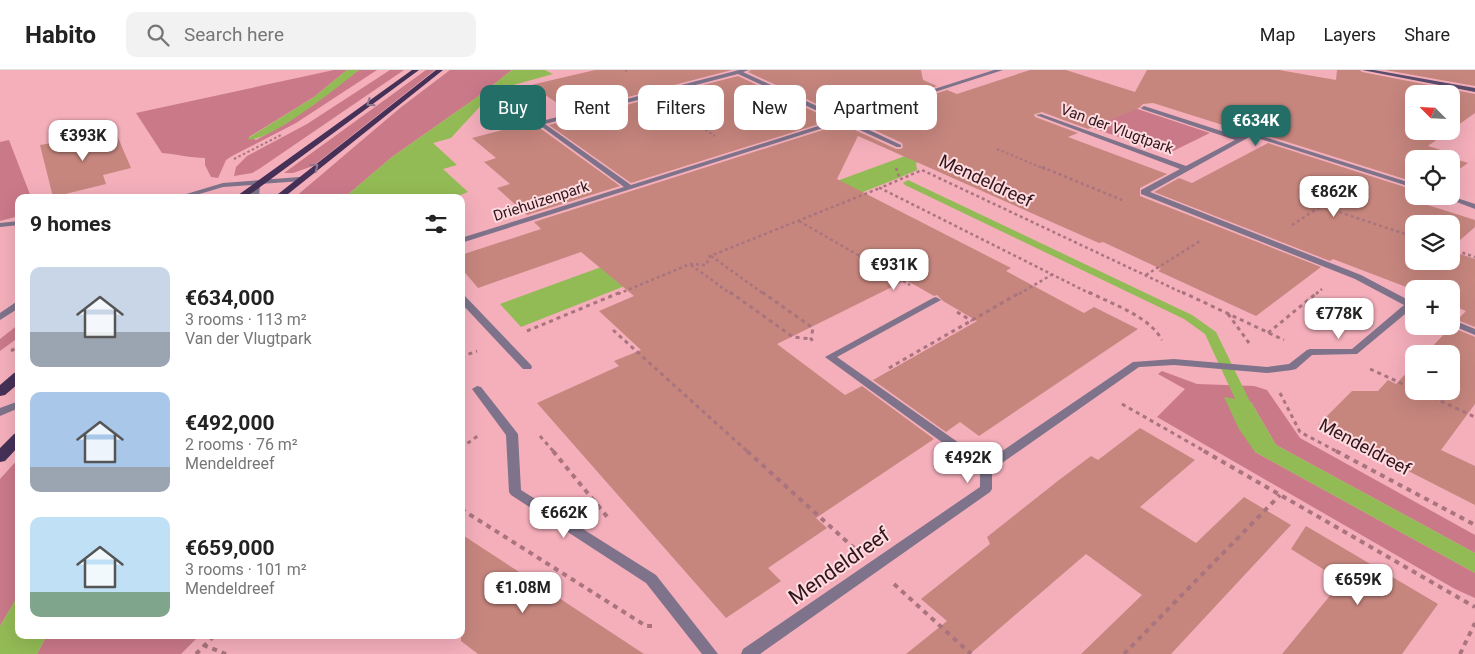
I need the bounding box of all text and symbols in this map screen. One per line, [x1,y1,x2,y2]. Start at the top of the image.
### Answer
search box [126,12,476,57]
text: Habito [25,21,96,49]
icon: search [144,21,172,49]
text: Search here [184,23,284,46]
text: Map [1260,24,1295,45]
text: Layers [1323,24,1376,45]
text: Share [1404,24,1450,45]
chip: Buy [480,85,546,130]
chip: Rent [556,85,628,130]
chip: Filters [638,85,724,130]
chip: New [734,85,806,130]
chip: Apartment [816,85,937,130]
north arrow [1405,85,1460,140]
map controls [1405,85,1460,400]
one-way arrow [366,97,375,106]
street label: Van der Vlugtpark [1058,100,1176,158]
pin: €634K [1221,104,1291,147]
text: €634K [1233,111,1279,130]
pin: €393K [48,119,118,162]
text: €393K [60,126,106,145]
street label: Mendeldreef [936,150,1037,212]
button: locate [1405,150,1460,205]
one-way arrow [309,163,318,172]
pin: €862K [1299,176,1369,218]
street label: Driehuizenpark [491,177,591,225]
text: €862K [1311,182,1357,201]
icon: filters [422,210,450,238]
text: 9 homes [30,212,111,236]
button: layers [1405,215,1460,270]
pin: €931K [859,248,929,291]
text: €931K [871,255,917,274]
button: + [1405,280,1460,335]
text: €634,000 [185,286,275,310]
icon: home [70,287,130,347]
pin: €778K [1304,298,1374,340]
text: €778K [1316,304,1362,323]
text: 3 rooms · 113 m² [185,310,307,329]
text: Van der Vlugtpark [185,329,312,348]
button: − [1405,345,1460,400]
text: €492,000 [185,411,275,435]
icon: home [70,412,130,472]
street label: Mendeldreef [1316,414,1415,480]
text: 2 rooms · 76 m² [185,435,298,454]
pin: €492K [933,442,1003,484]
text: €492K [945,448,991,467]
text: Mendeldreef [185,454,275,473]
pin: €662K [529,496,599,539]
text: €662K [541,503,587,522]
street label: Mendeldreef [784,522,895,610]
text: €659,000 [185,536,275,560]
icon: home [70,537,130,597]
text: 3 rooms · 101 m² [185,560,307,579]
pin: €659K [1323,564,1393,606]
text: €659K [1335,570,1381,589]
pin: €1.08M [482,572,564,614]
text: €1.08M [495,578,551,597]
text: Mendeldreef [185,579,275,598]

